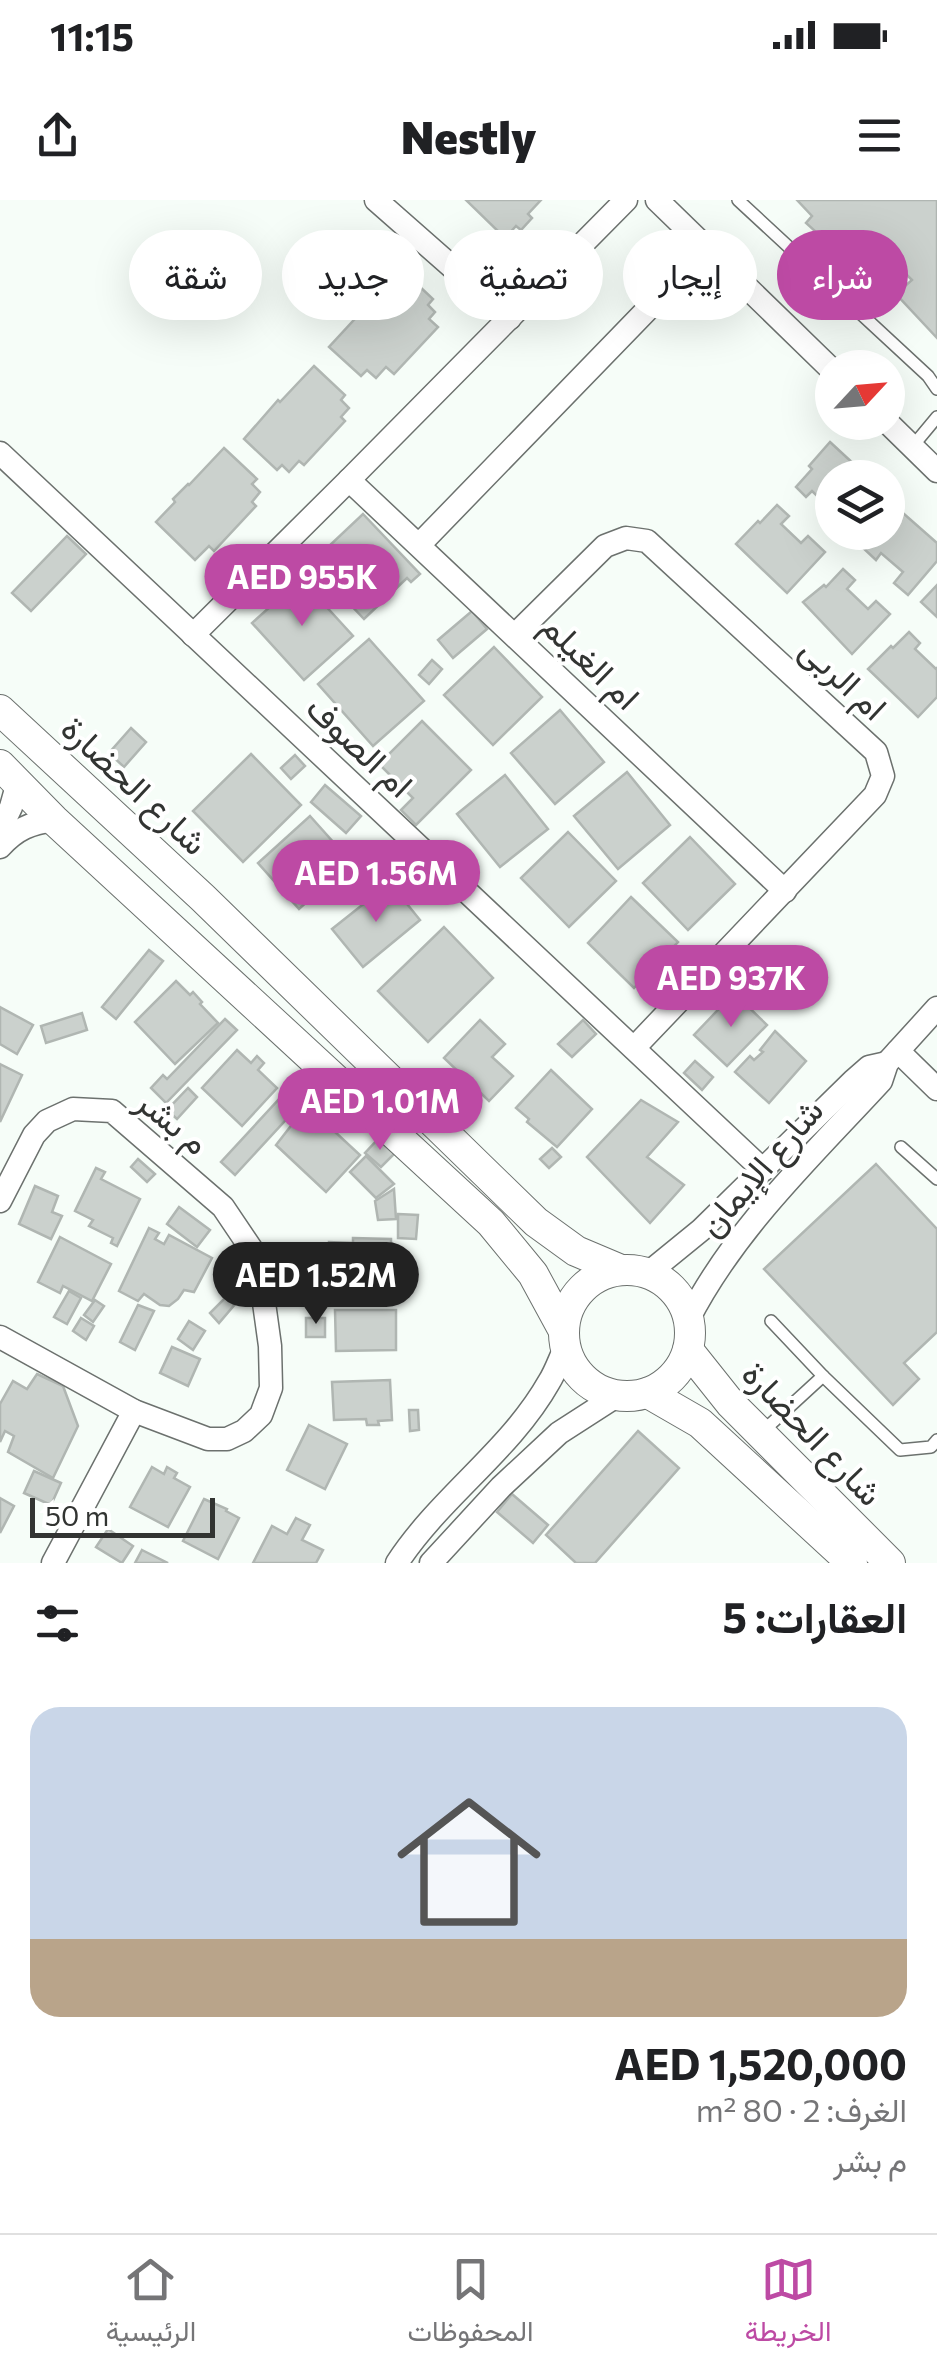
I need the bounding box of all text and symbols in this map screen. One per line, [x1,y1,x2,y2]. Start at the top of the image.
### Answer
text: 11:15 [50,12,134,59]
icon: share [30,108,85,163]
text: Nestly [401,108,536,163]
icon: menu [852,108,907,163]
chip: شقة [129,230,262,320]
chip: جديد [282,230,424,320]
chip: تصفية [444,230,603,320]
chip: إيجار [623,230,757,320]
chip: شراء [777,230,908,320]
north arrow [815,350,905,440]
map controls [815,350,905,550]
button: layers [815,460,905,550]
pin: AED 955K [199,544,405,629]
text: AED 955K [226,556,378,596]
street label: ام الغيلم [531,603,650,720]
street label: ام الربى [790,626,897,731]
street label: ام الصوف [296,685,423,808]
street label: شارع الحضارة [51,706,218,866]
pin: AED 1.56M [262,840,490,925]
text: AED 1.56M [294,852,458,892]
pin: AED 937K [628,945,834,1030]
text: AED 937K [656,957,806,997]
pin: AED 1.01M [266,1068,494,1153]
street label: م بشر [126,1077,219,1165]
text: AED 1.01M [300,1080,460,1120]
street label: شارع الإيمان [687,1088,834,1247]
pin: AED 1.52M [202,1242,430,1327]
text: AED 1.52M [235,1254,397,1294]
street label: شارع الحضارة [731,1351,893,1517]
scale bar [30,1493,215,1538]
text: 50 m [45,1498,109,1532]
text: العقارات: 5 [723,1590,907,1642]
icon: filters [30,1596,85,1651]
icon: home [379,1772,559,1952]
text: AED 1,520,000 [614,2037,907,2089]
text: الغرف: 2 · 80 m² [696,2089,907,2129]
text: م بشر [833,2139,907,2179]
tab: الرئيسية [106,2252,196,2356]
tab: المحفوظات [407,2252,534,2356]
tab: الخريطة [745,2252,831,2356]

